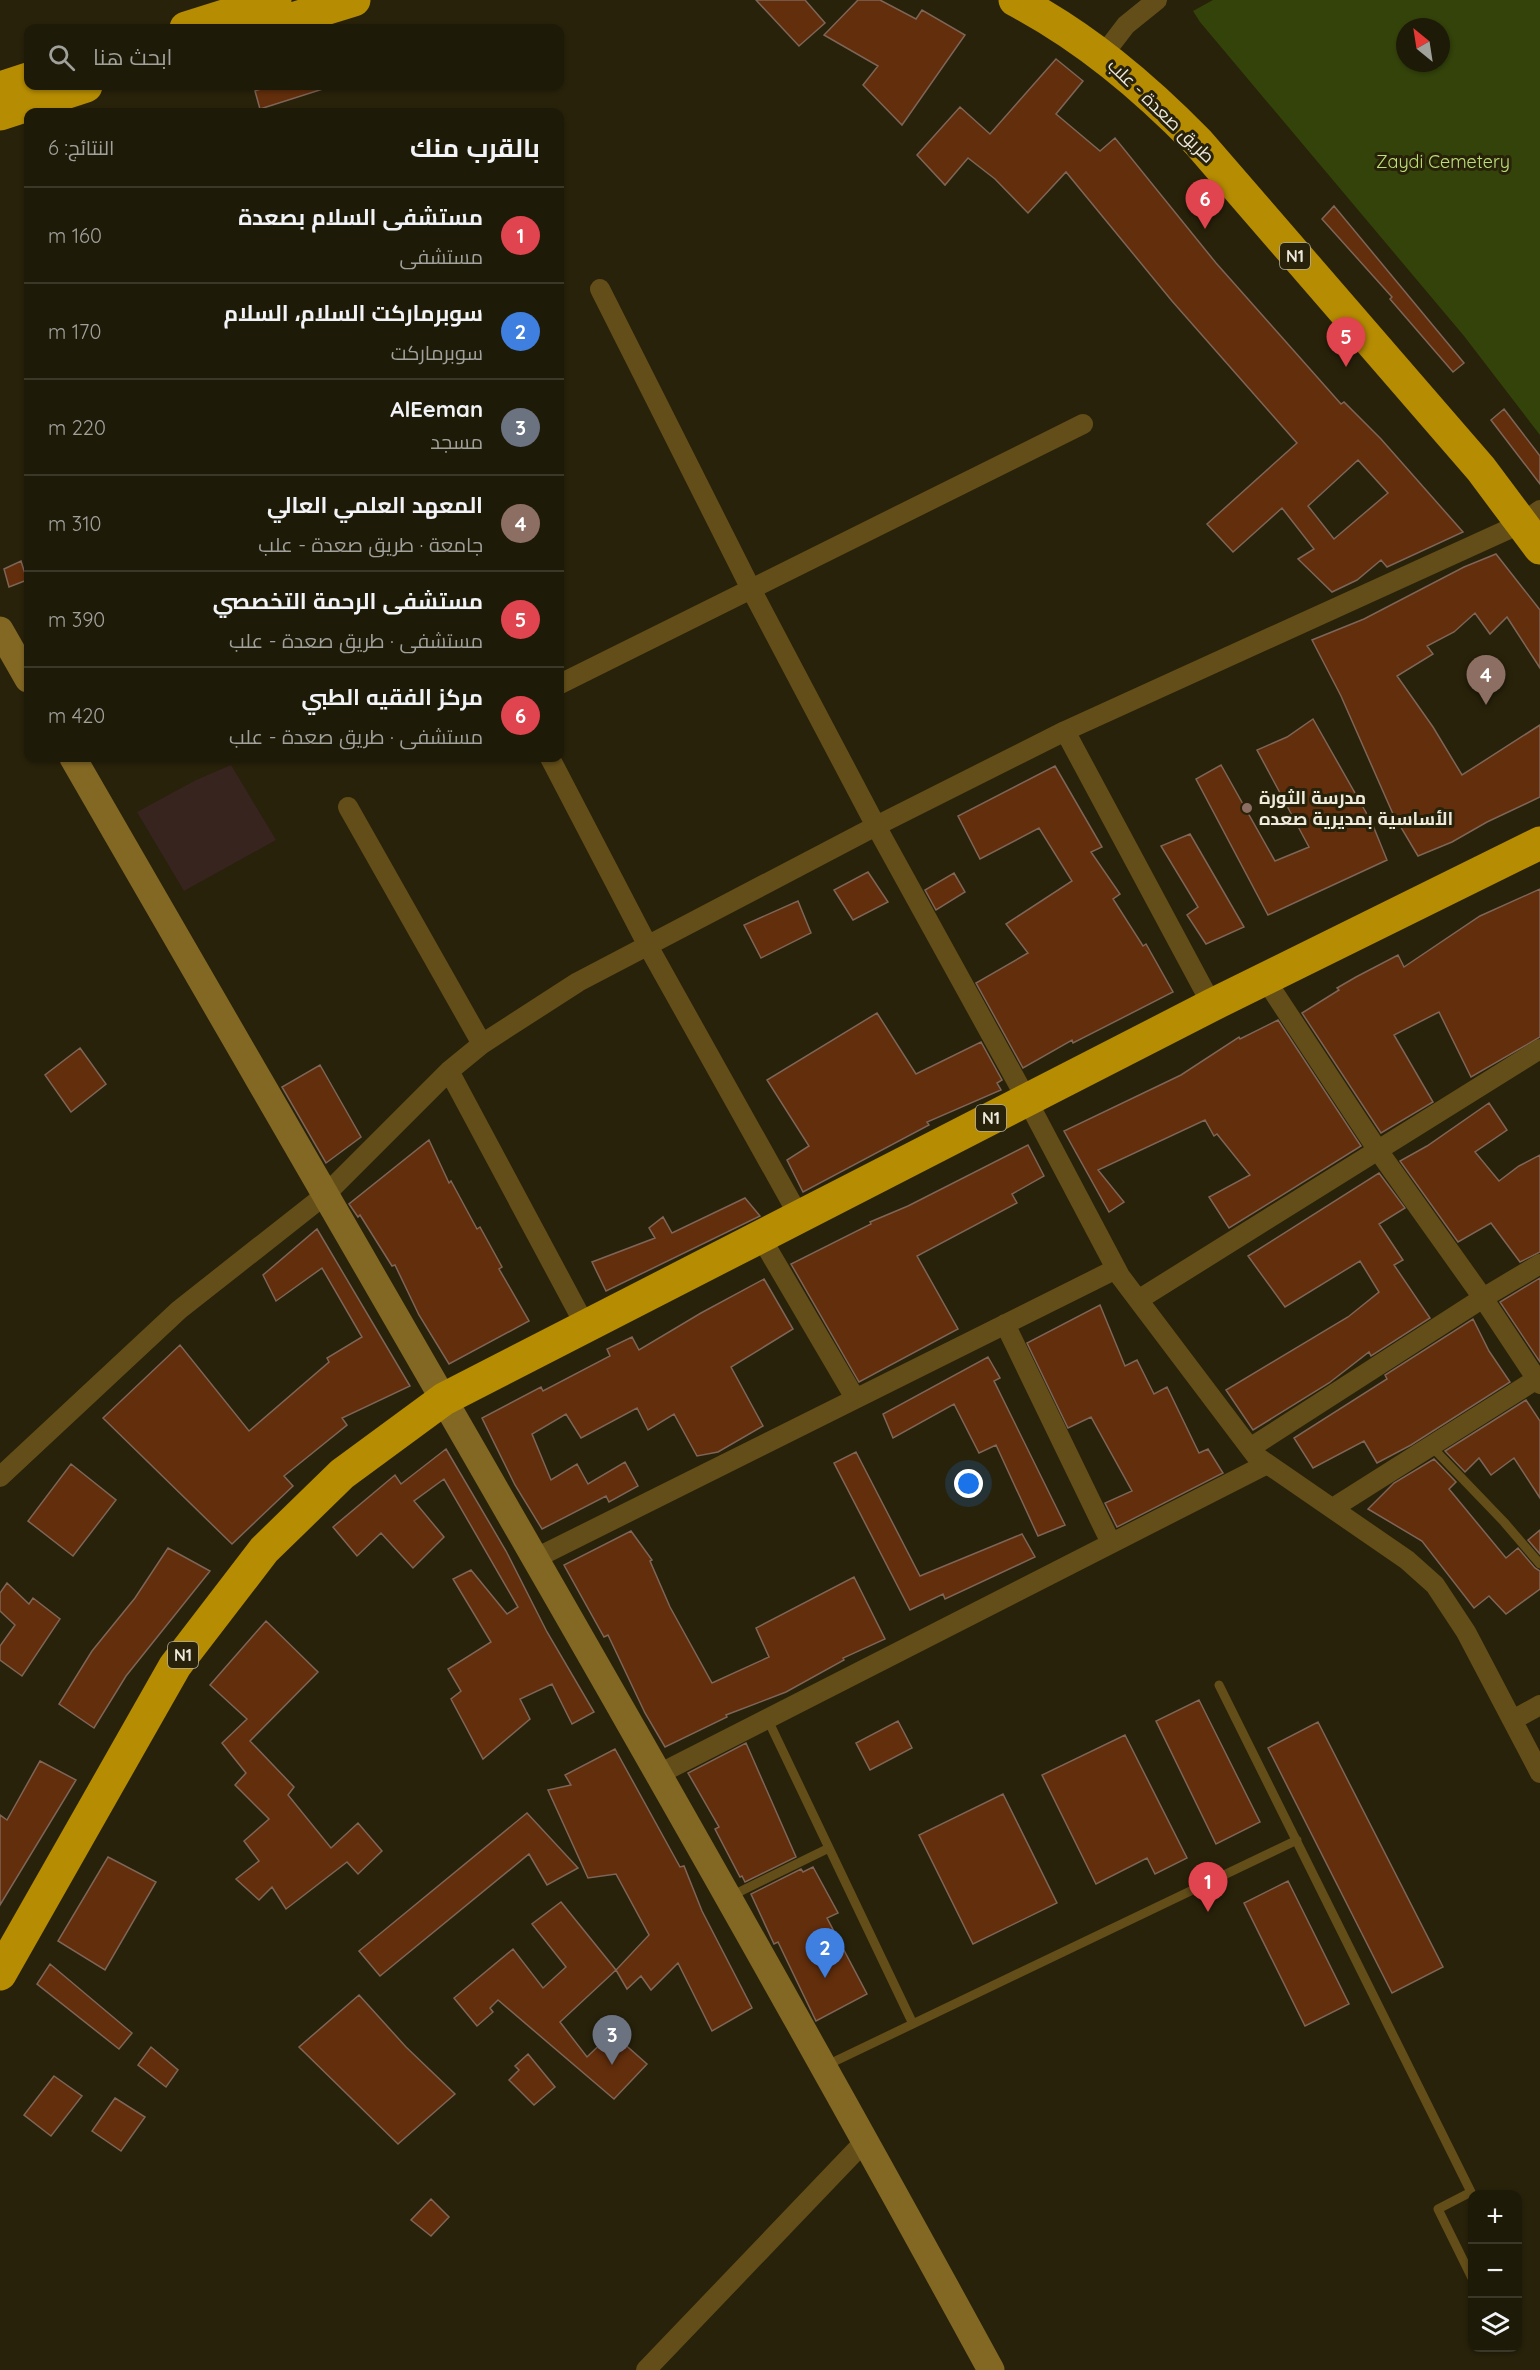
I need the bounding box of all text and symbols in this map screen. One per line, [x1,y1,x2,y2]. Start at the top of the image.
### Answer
north arrow [1396,18,1450,72]
search box [24,24,564,90]
icon: search [45,41,78,74]
text: ابحث هنا [93,43,173,71]
street label: طريق صعدة - علب [1102,54,1220,168]
text: بالقرب منك [410,131,540,164]
text: النتائج: 6 [48,135,114,160]
park label: Zaydi Cemetery [1376,150,1510,173]
pin: 6 [1186,180,1224,229]
text: مستشفى السلام بصعدة [238,203,483,231]
text: 160 m [48,223,102,248]
text: 1 [517,223,524,248]
road number: N1 [1280,243,1310,269]
text: مستشفى [399,244,483,269]
text: سوبرماركت السلام، السلام [223,299,483,327]
pin: 5 [1326,318,1366,367]
text: 170 m [48,319,101,344]
text: 2 [515,319,526,344]
text: سوبرماركت [391,340,483,365]
text: AlEeman [390,395,483,423]
text: 220 m [48,415,106,440]
text: 3 [515,415,526,440]
text: مسجد [430,429,483,454]
text: المعهد العلمي العالي [267,491,483,519]
text: 310 m [48,511,102,536]
text: 4 [515,511,526,536]
text: جامعة · طريق صعدة - علب [258,532,483,557]
text: مستشفى الرحمة التخصصي [213,587,483,615]
text: 390 m [48,607,105,632]
text: 5 [515,607,526,632]
text: مستشفى · طريق صعدة - علب [229,628,483,653]
pin: 4 [1466,656,1506,705]
text: مركز الفقيه الطبي [301,683,483,711]
text: 420 m [48,703,105,728]
text: 6 [515,703,526,728]
text: مستشفى · طريق صعدة - علب [229,724,483,749]
place label: مدرسة الثورة الأساسية بمديرية صعده [1259,786,1453,830]
marker: مدرسة الثورة الأساسية بمديرية صعده [1240,801,1254,815]
road number: N1 [976,1105,1006,1131]
your location [954,1469,983,1498]
road number: N1 [168,1642,198,1668]
pin: 1 [1188,1862,1228,1912]
pin: 2 [806,1928,844,1978]
pin: 3 [592,2016,632,2065]
map controls [1468,2190,1522,2352]
button: + [1468,2190,1522,2244]
button: − [1468,2244,1522,2298]
button: layers [1468,2298,1522,2352]

